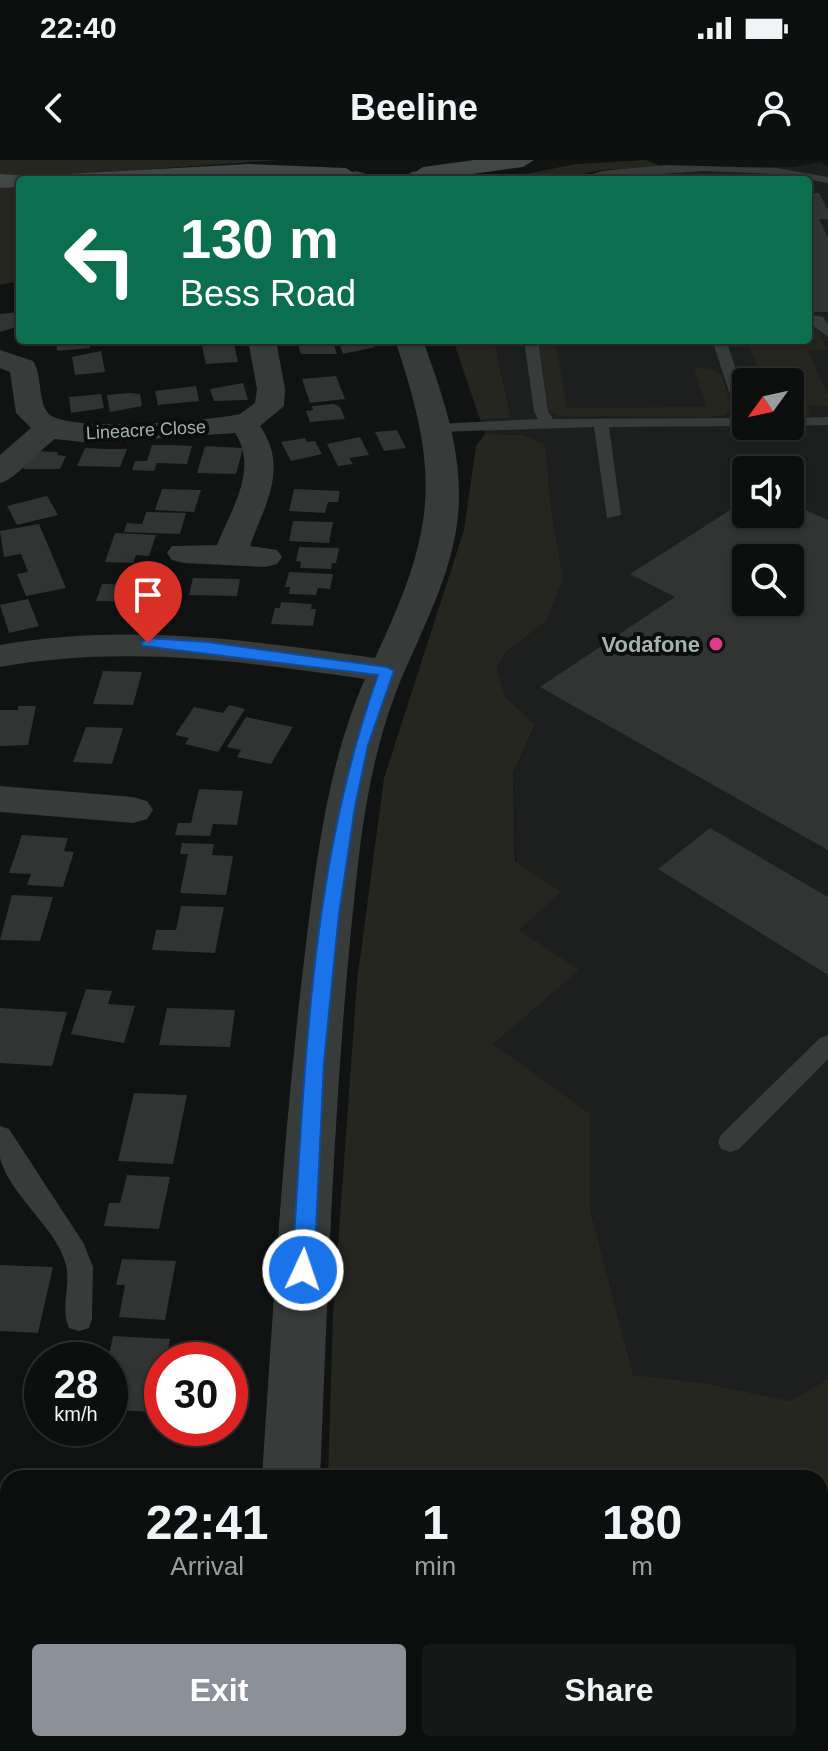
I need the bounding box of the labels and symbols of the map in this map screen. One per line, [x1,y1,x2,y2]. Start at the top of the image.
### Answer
north arrow [732,368,804,440]
street label: Lineacre Close [86,417,206,443]
pin [114,561,182,643]
place label: Vodafone [601,632,700,657]
marker: Vodafone [707,635,725,653]
position arrow [261,1228,345,1312]
speed limit sign: 30 [144,1342,248,1446]

